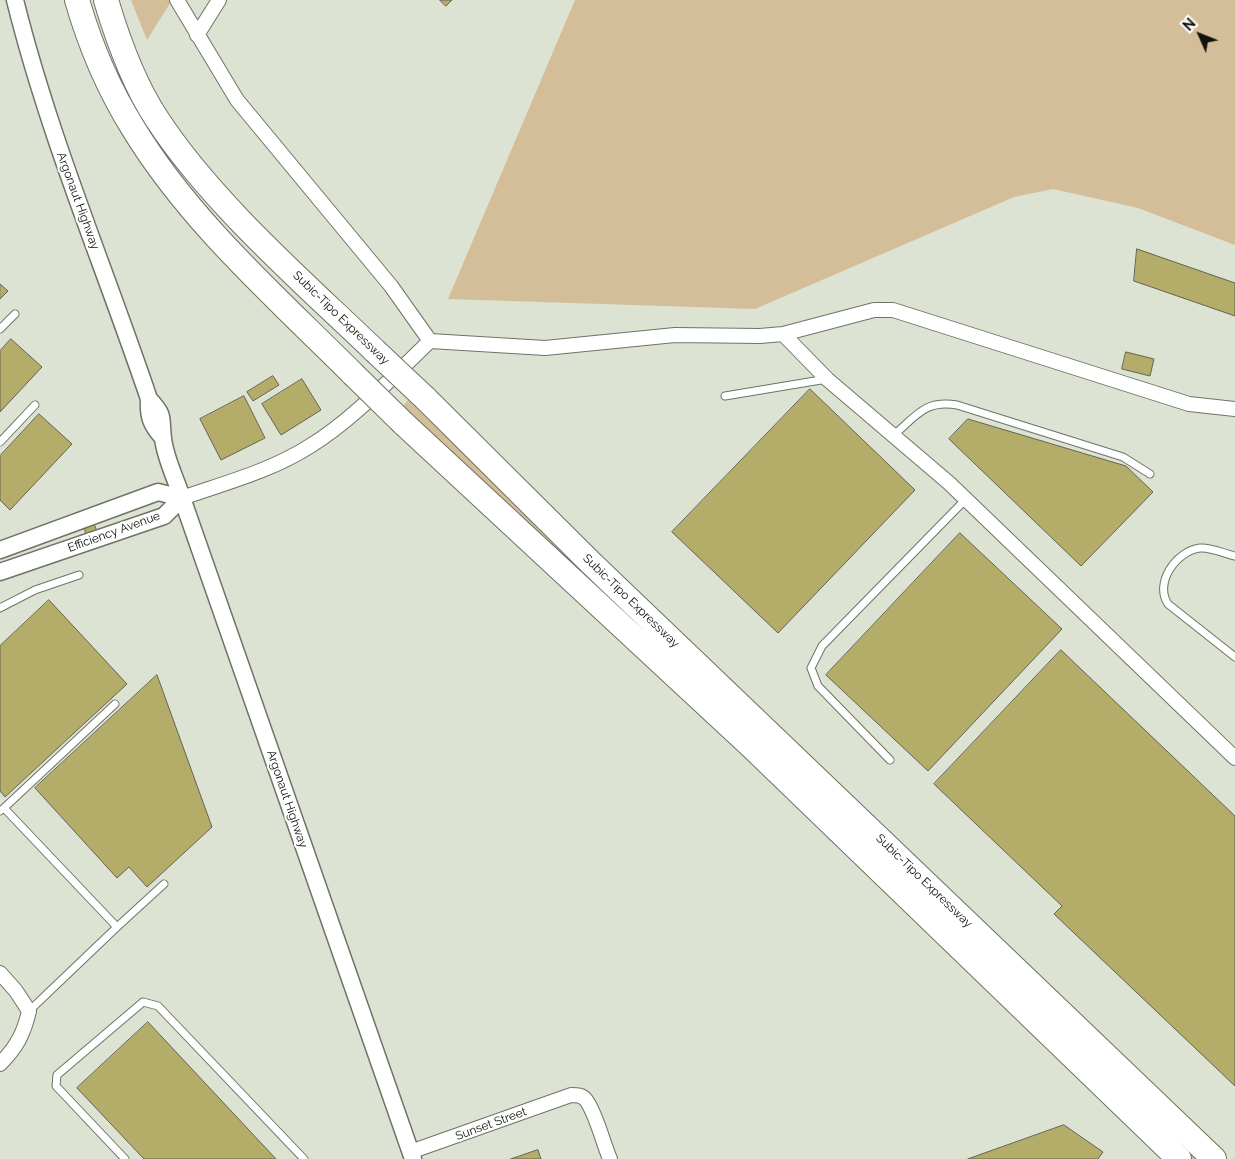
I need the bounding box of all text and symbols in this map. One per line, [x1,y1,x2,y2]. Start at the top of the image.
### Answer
north arrow [1175,10,1225,60]
text: N [1180,15,1199,34]
street label: Argonaut Highway [54,150,102,252]
street label: Subic-Tipo Expressway [290,268,392,368]
street label: Efficiency Avenue [66,509,162,555]
street label: Subic-Tipo Expressway [580,551,682,651]
street label: Argonaut Highway [263,748,311,850]
street label: Subic-Tipo Expressway [873,831,975,931]
street label: Sunset Street [454,1104,528,1144]

